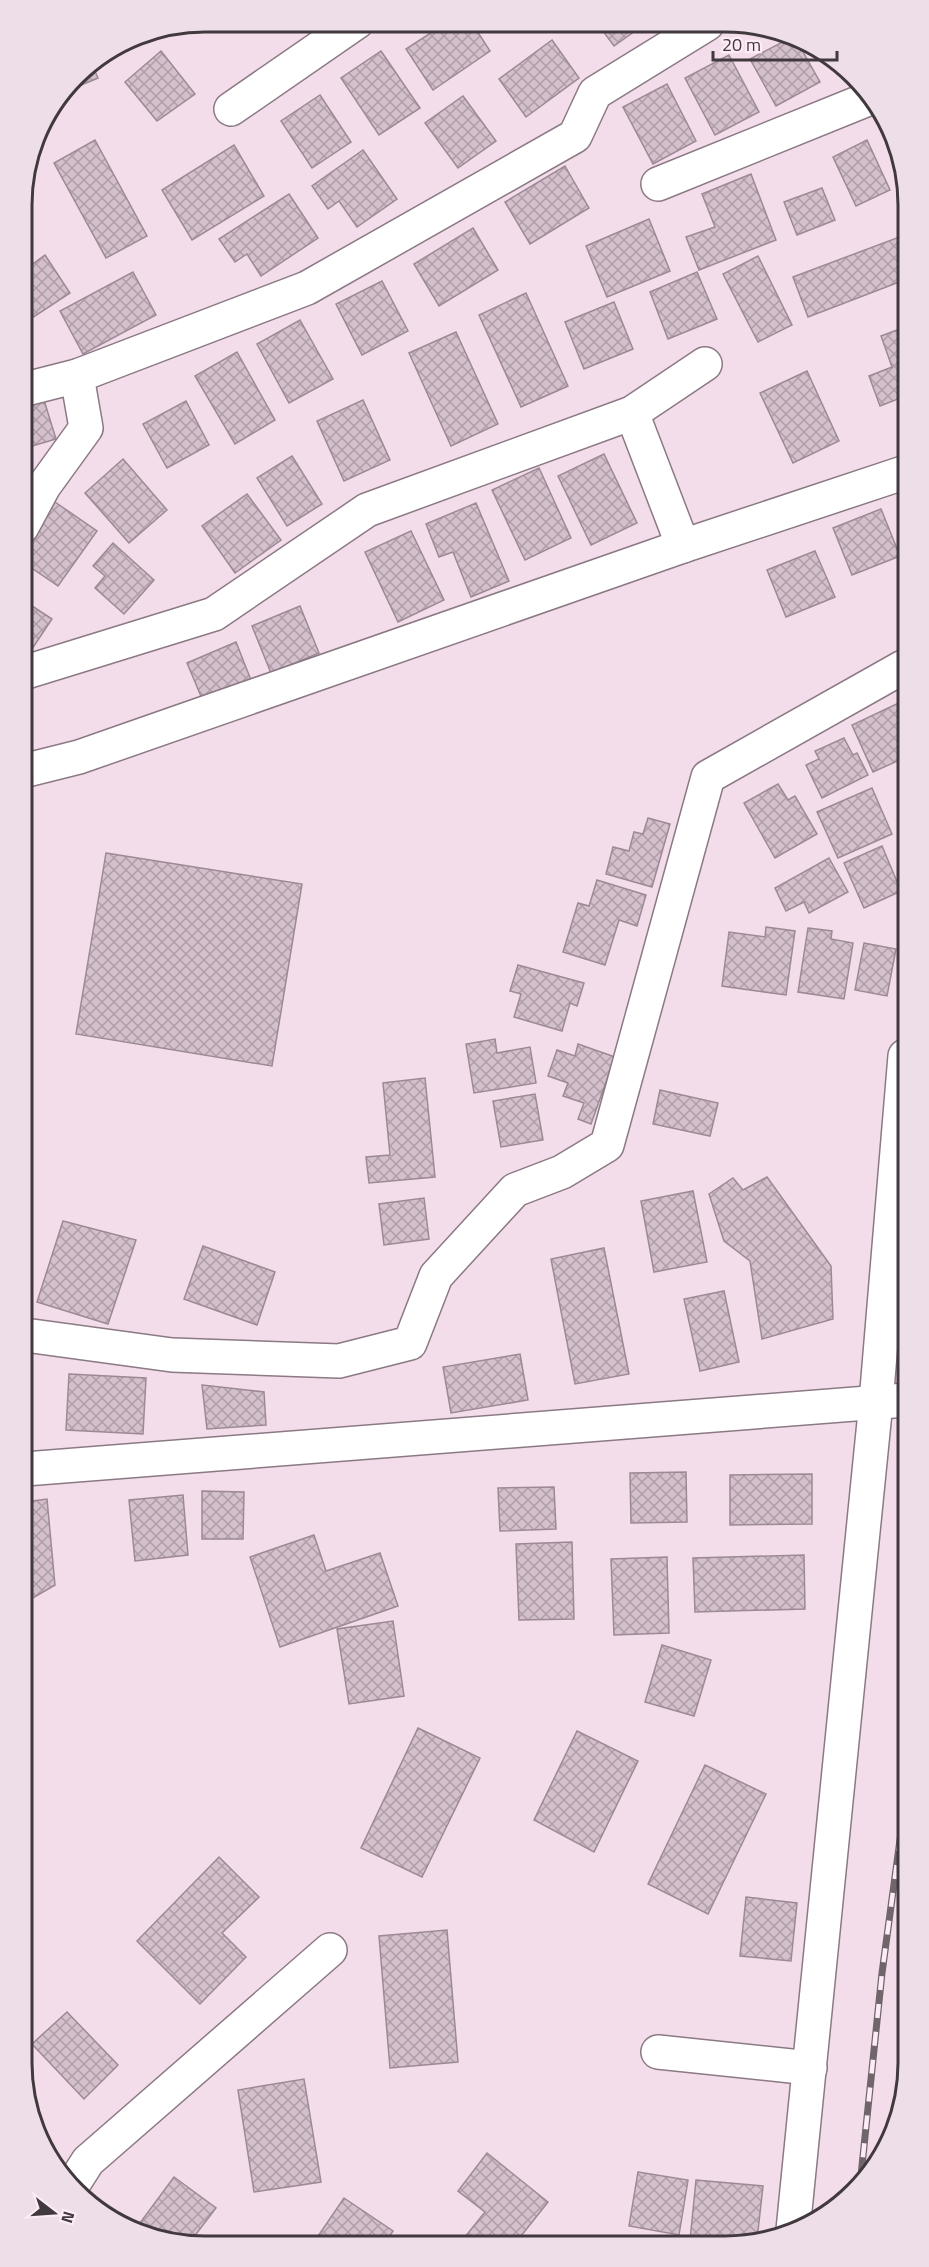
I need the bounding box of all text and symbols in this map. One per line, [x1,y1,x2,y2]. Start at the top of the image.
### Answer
scale bar [713,24,838,62]
text: 20 m [722,31,761,58]
north arrow [24,2183,84,2243]
text: N [55,2209,81,2226]

